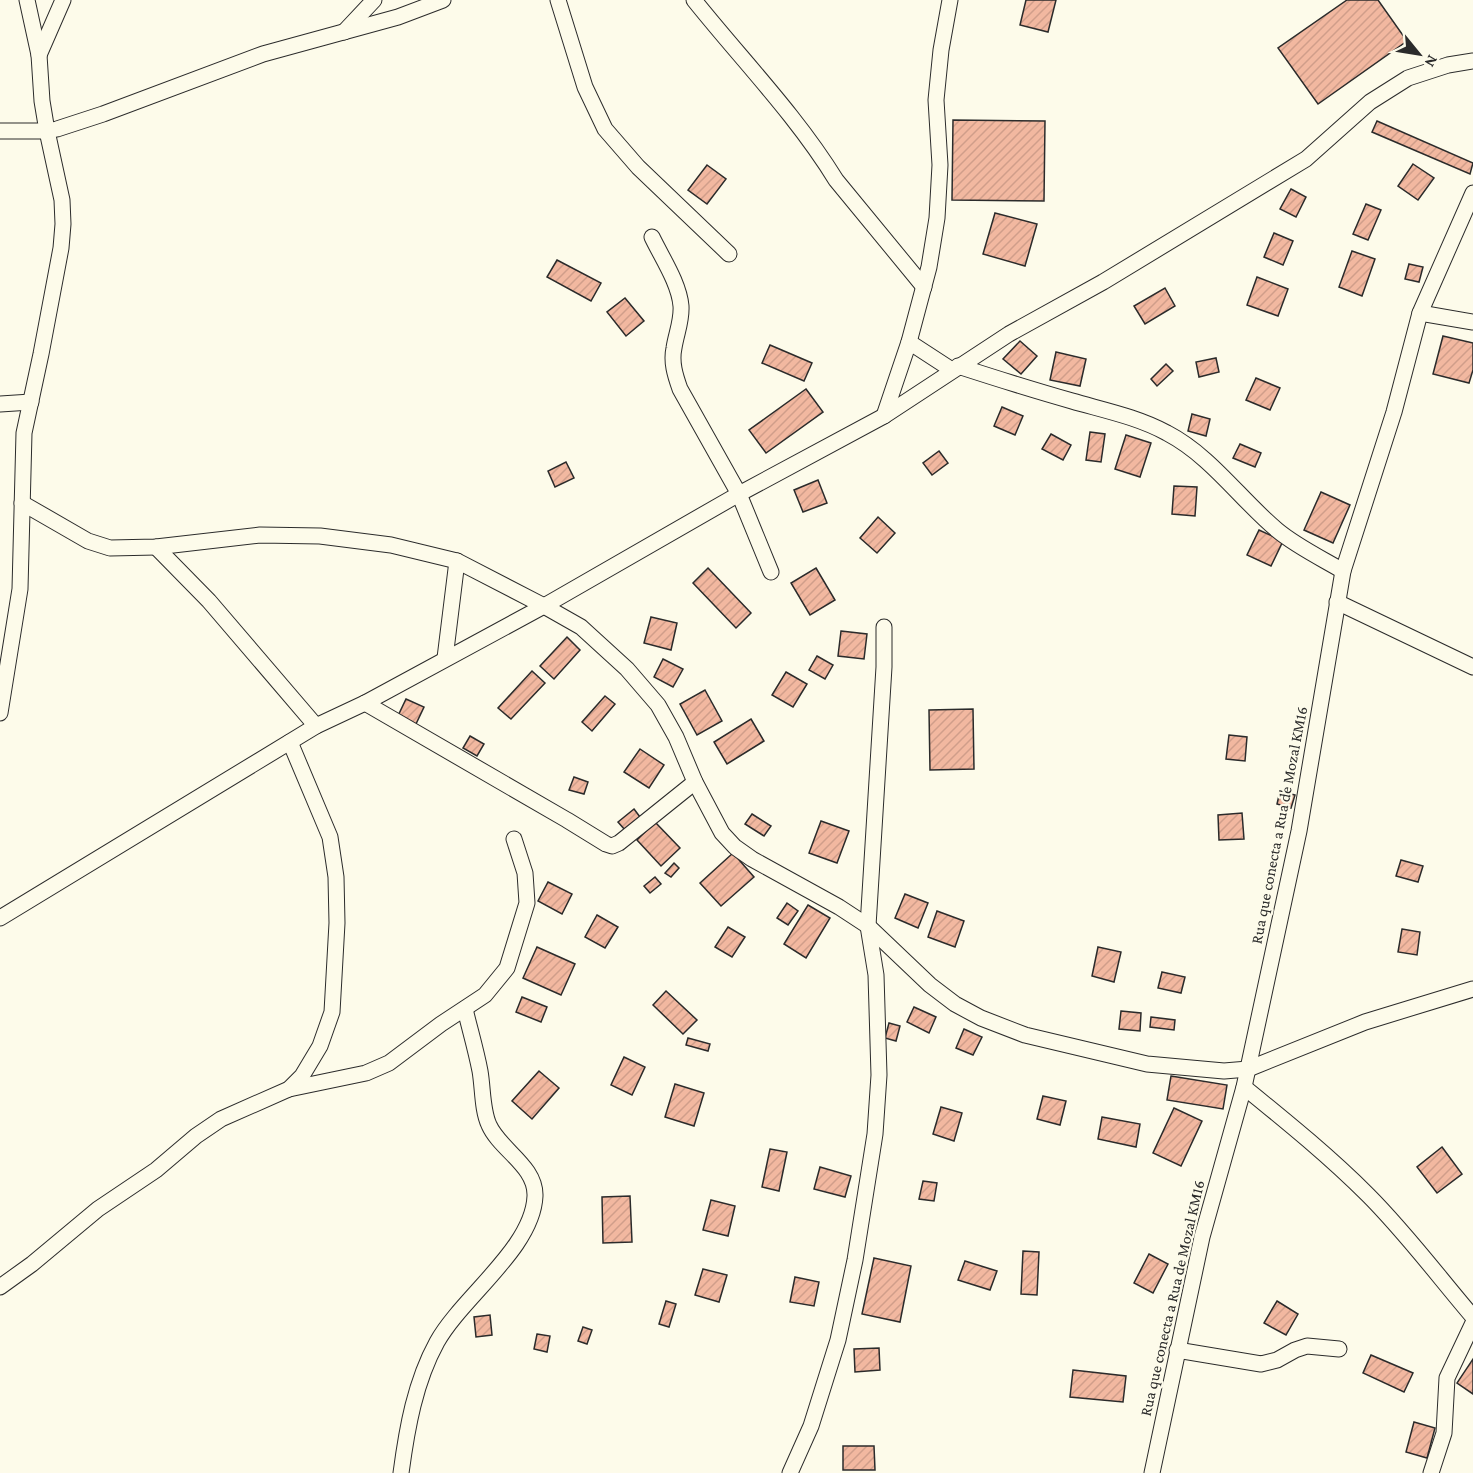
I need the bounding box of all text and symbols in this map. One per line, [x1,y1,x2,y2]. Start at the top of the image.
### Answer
north arrow [1389,24,1449,84]
text: N [1421,52,1442,70]
street label: Rua que conecta a Rua de Mozal KM16 [1248,705,1311,945]
street label: Rua que conecta a Rua de Mozal KM16 [1137,1178,1208,1418]

